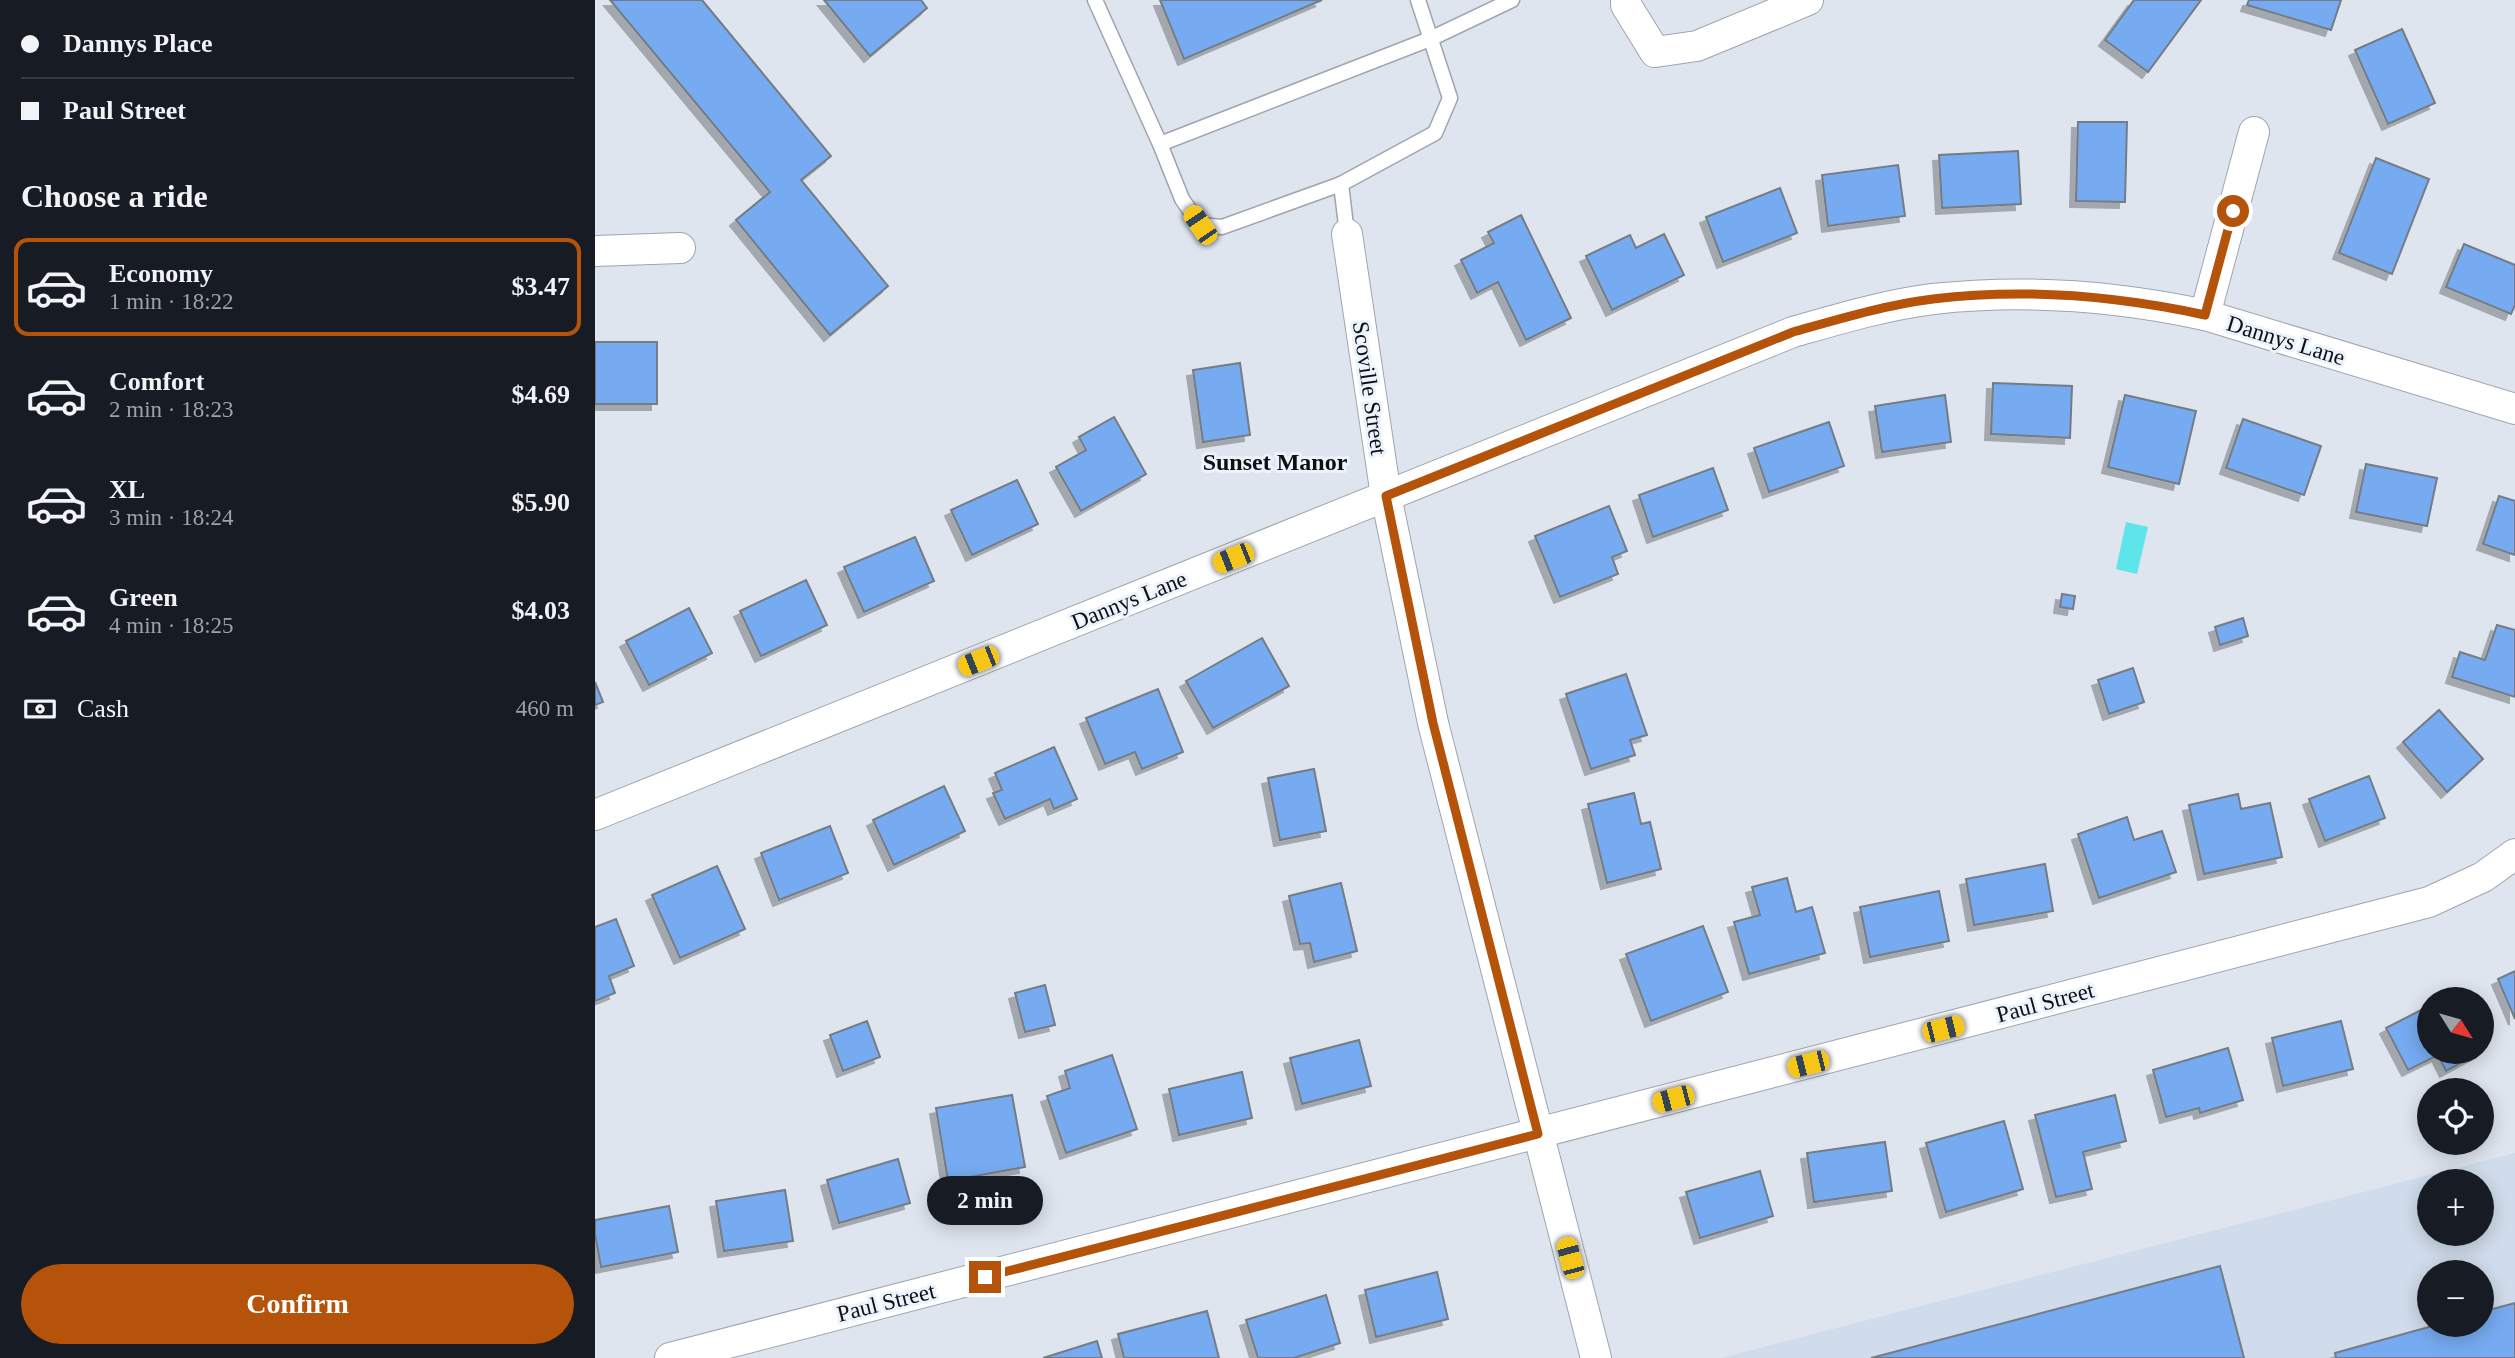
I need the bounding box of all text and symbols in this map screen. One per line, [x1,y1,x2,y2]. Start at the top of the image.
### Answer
text: Dannys Place [63,29,213,58]
text: Paul Street [63,96,186,125]
text: Choose a ride [21,178,208,214]
route start [2217,195,2249,227]
car [1180,202,1221,248]
icon: car [25,256,88,319]
text: Economy [109,259,213,288]
text: $3.47 [512,272,570,301]
text: 1 min · 18:22 [109,289,234,314]
street label: Dannys Lane [2224,311,2348,370]
street label: Scoville Street [1348,320,1391,457]
icon: car [25,364,88,427]
text: Comfort [109,367,204,396]
text: $4.69 [512,380,570,409]
text: 2 min · 18:23 [109,397,234,422]
district label: Sunset Manor [1203,449,1348,475]
icon: car [25,472,88,535]
text: XL [109,475,145,504]
text: $5.90 [512,488,570,517]
text: 3 min · 18:24 [109,505,234,530]
car [1210,540,1257,576]
street label: Dannys Lane [1068,566,1190,635]
icon: car [25,580,88,643]
text: Green [109,583,178,612]
text: $4.03 [512,596,570,625]
text: 4 min · 18:25 [109,613,234,638]
car [955,643,1002,679]
icon: cash [21,690,59,728]
text: Cash [77,694,129,723]
text: 460 m [516,696,574,721]
street label: Paul Street [1993,977,2097,1028]
north arrow [2417,987,2494,1064]
map controls [2417,987,2494,1337]
car [1921,1014,1966,1044]
car [1786,1049,1831,1079]
button: locate [2417,1078,2494,1155]
car [1650,1083,1697,1115]
button: + [2417,1169,2494,1246]
callout: 2 min [927,1176,1043,1224]
text: 2 min [957,1188,1013,1213]
car [1555,1235,1586,1281]
button: − [2417,1260,2494,1337]
route end [969,1261,1001,1293]
button: Confirm [21,1264,574,1344]
street label: Paul Street [834,1278,938,1327]

